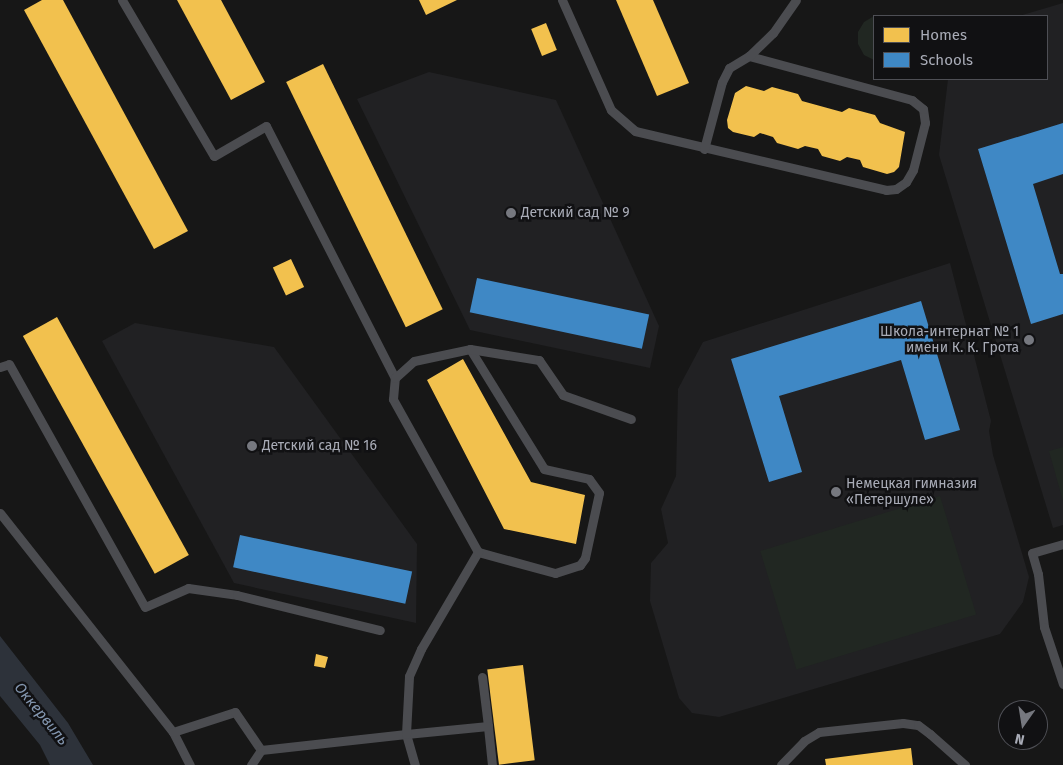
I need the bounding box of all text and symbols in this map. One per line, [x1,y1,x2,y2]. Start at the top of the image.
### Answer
legend [873,15,1048,80]
text: Homes [920,26,967,44]
text: Schools [920,51,973,69]
place label: Детский сад № 9 [521,205,630,221]
marker: Детский сад № 9 [505,207,517,219]
place label: Школа-интернат № 1 имени К. К. Грота [880,324,1019,357]
marker: Школа-интернат № 1 имени К. К. Грота [1023,334,1035,346]
place label: Детский сад № 16 [262,438,377,454]
marker: Детский сад № 16 [246,440,258,452]
place label: Немецкая гимназия «Петершуле» [846,476,977,508]
marker: Немецкая гимназия «Петершуле» [830,486,842,498]
water label: Оккервиль [10,679,72,749]
north arrow [998,700,1048,750]
text: N [1013,730,1026,748]

